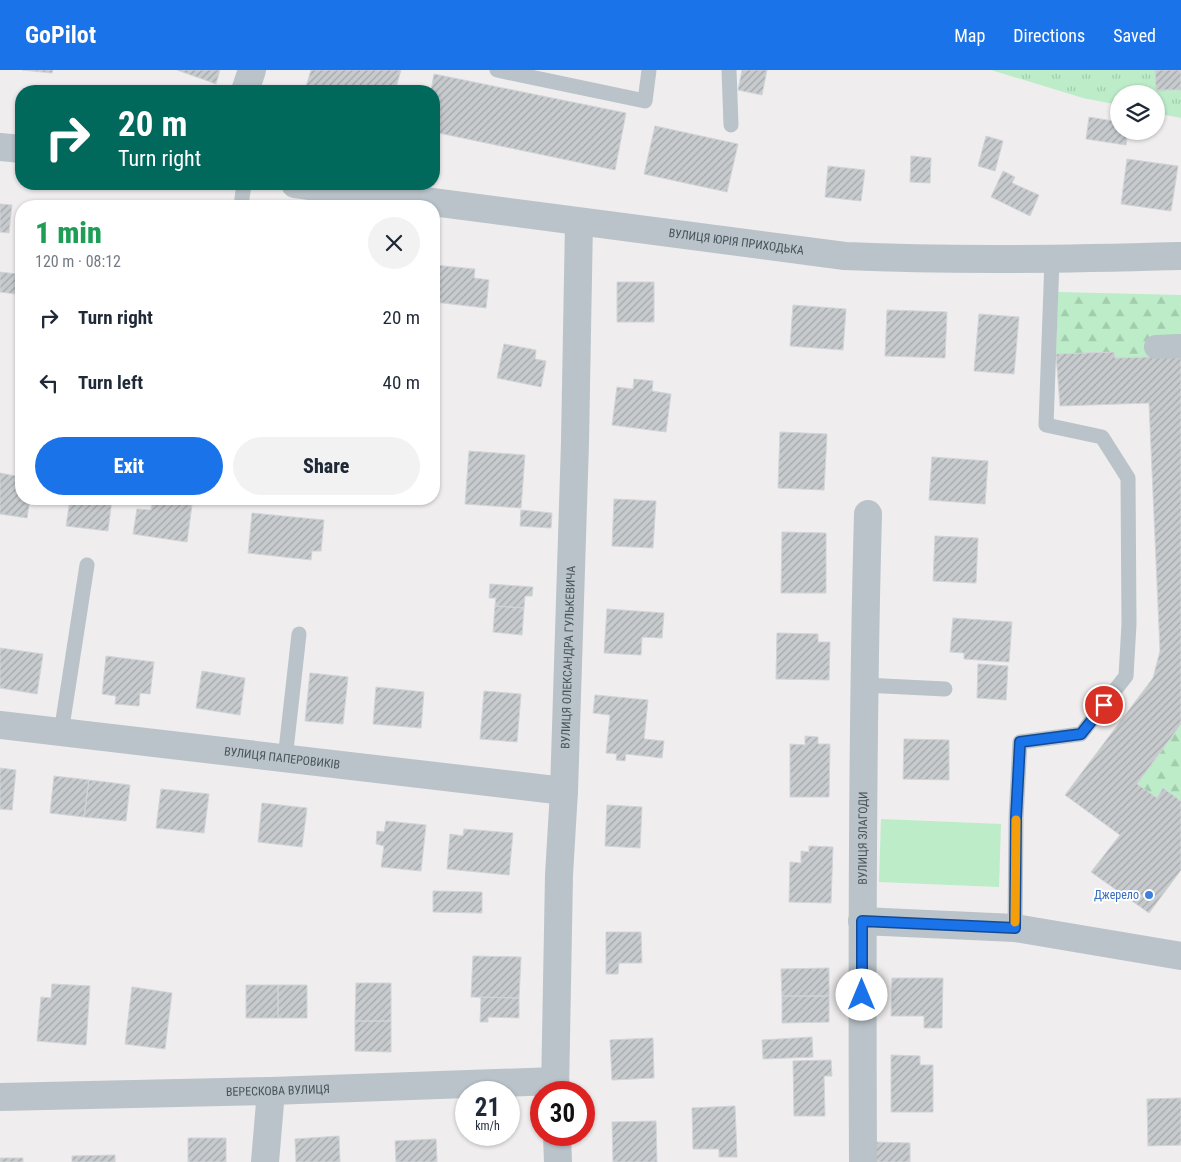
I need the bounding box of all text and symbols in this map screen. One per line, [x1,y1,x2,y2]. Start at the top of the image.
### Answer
text: GoPilot [25,21,96,49]
text: Map [954,25,985,46]
text: Directions [1013,25,1085,46]
text: Saved [1113,25,1156,46]
map controls [1110,85,1165,140]
button: layers [1110,85,1165,140]
text: 20 m [118,104,187,145]
icon: right [35,105,100,170]
text: Turn right [118,146,201,171]
text: 1 min [35,215,102,250]
button: close [368,217,420,269]
street label: ВУЛИЦЯ ЮРІЯ ПРИХОДЬКА [668,226,805,258]
text: 120 m · 08:12 [35,252,121,271]
icon: right [35,304,63,332]
text: Turn right [78,306,153,329]
text: 20 m [383,306,420,329]
icon: left [35,369,63,397]
text: Turn left [78,371,143,394]
text: 40 m [383,371,420,394]
button: Exit [35,437,223,495]
button: Share [233,437,420,495]
street label: ВУЛИЦЯ ОЛЕКСАНДРА ГУЛЬКЕВИЧА [558,565,578,749]
pin [1083,684,1125,726]
icon: arrive [1090,691,1118,719]
street label: ВУЛИЦЯ ПАПЕРОВИКІВ [223,744,341,772]
street label: ВУЛИЦЯ ЗЛАГОДИ [856,791,870,885]
place label: Джерело [1094,888,1139,902]
marker: Джерело [1143,889,1155,901]
position arrow [835,968,887,1020]
speed limit sign: 30 [530,1081,595,1146]
street label: ВЕРЕСКОВА ВУЛИЦЯ [226,1082,330,1099]
text: 21 [475,1093,500,1122]
text: km/h [475,1119,500,1133]

